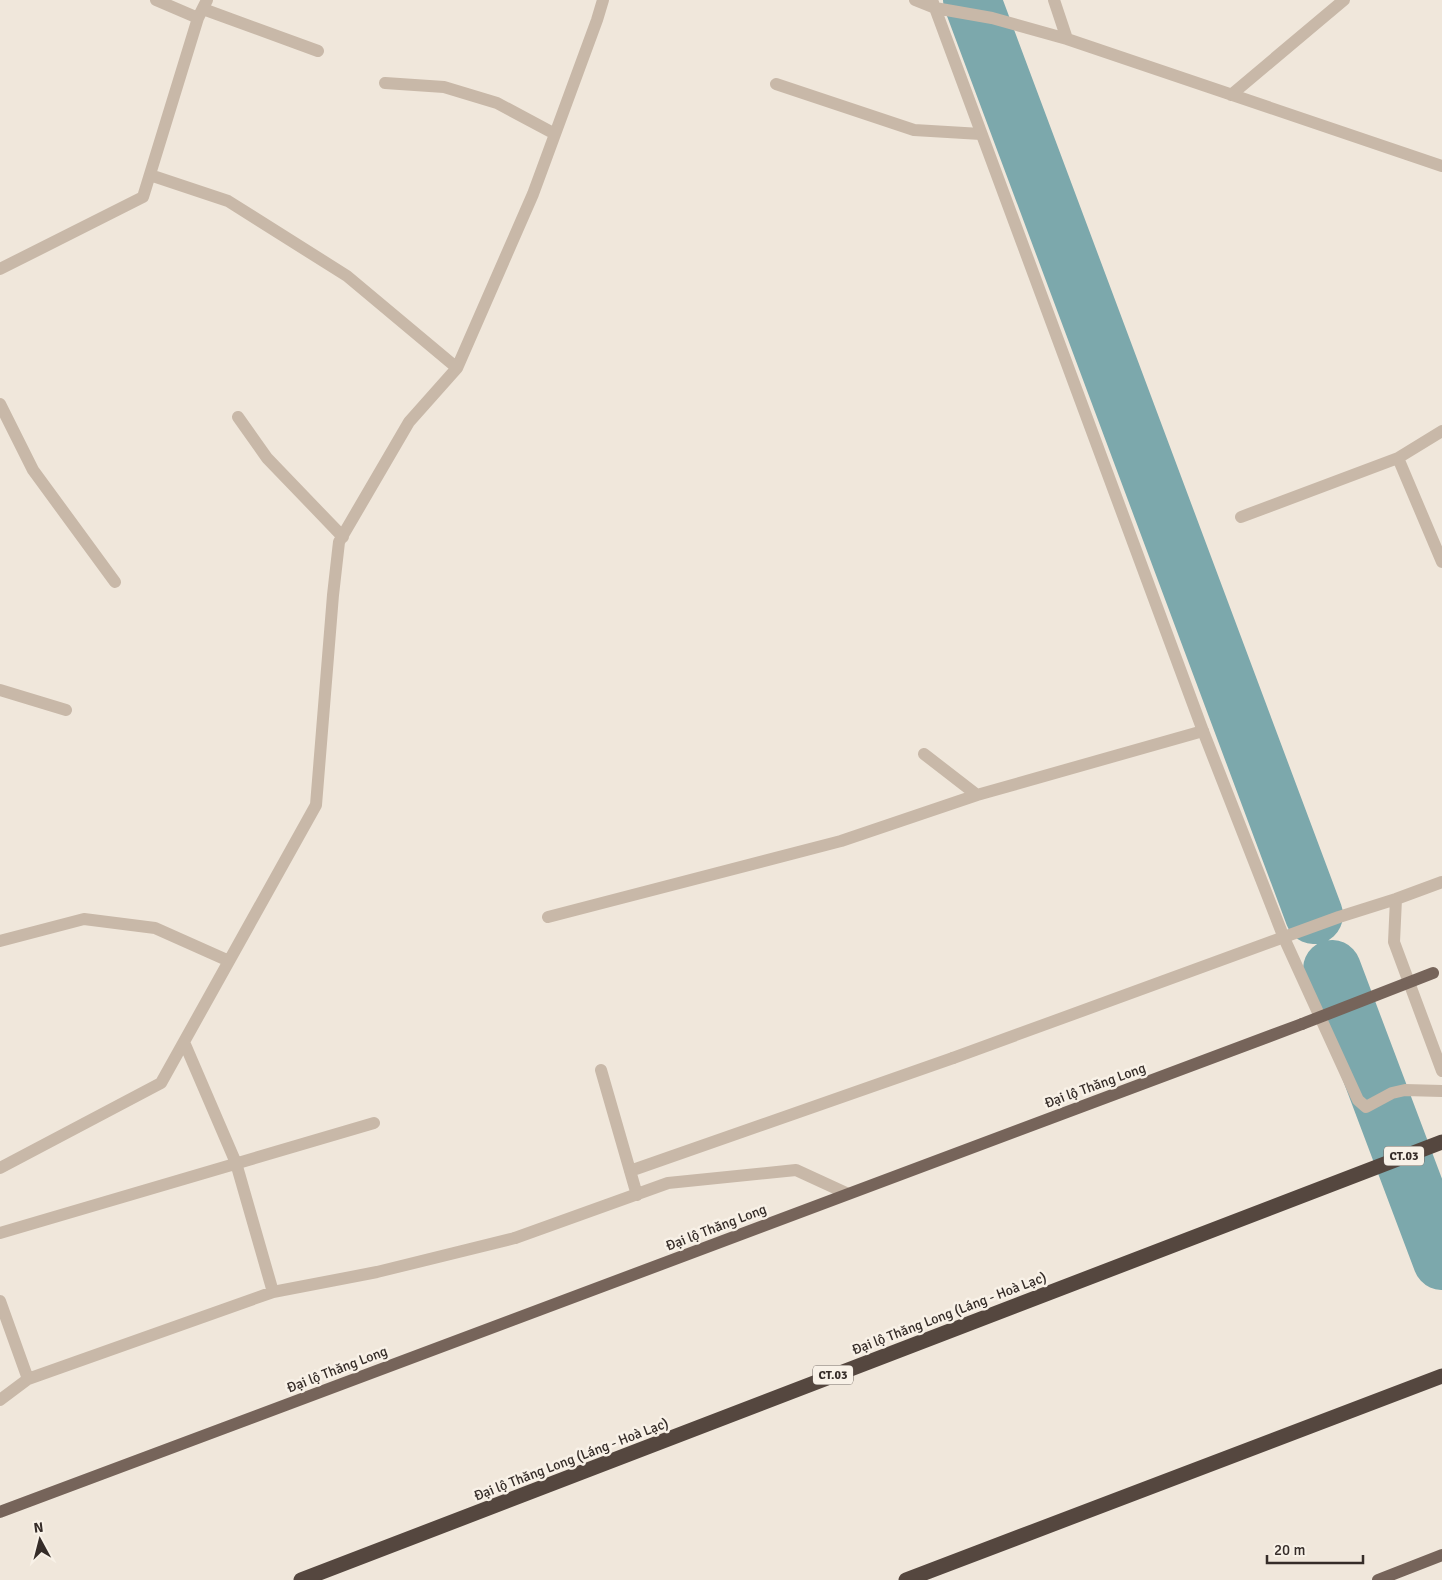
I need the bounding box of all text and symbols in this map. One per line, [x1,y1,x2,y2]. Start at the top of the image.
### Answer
street label: Đại lộ Thăng Long [1042,1059,1148,1112]
road number: CT.03 [1384,1146,1424,1166]
street label: Đại lộ Thăng Long [663,1200,769,1254]
street label: Đại lộ Thăng Long (Láng - Hoà Lạc) [850,1268,1049,1358]
street label: Đại lộ Thăng Long [284,1342,390,1396]
road number: CT.03 [813,1366,853,1384]
street label: Đại lộ Thăng Long (Láng - Hoà Lạc) [472,1414,671,1504]
north arrow [15,1515,65,1565]
text: N [33,1519,44,1537]
scale bar [1267,1532,1363,1564]
text: 20 m [1274,1541,1305,1559]

